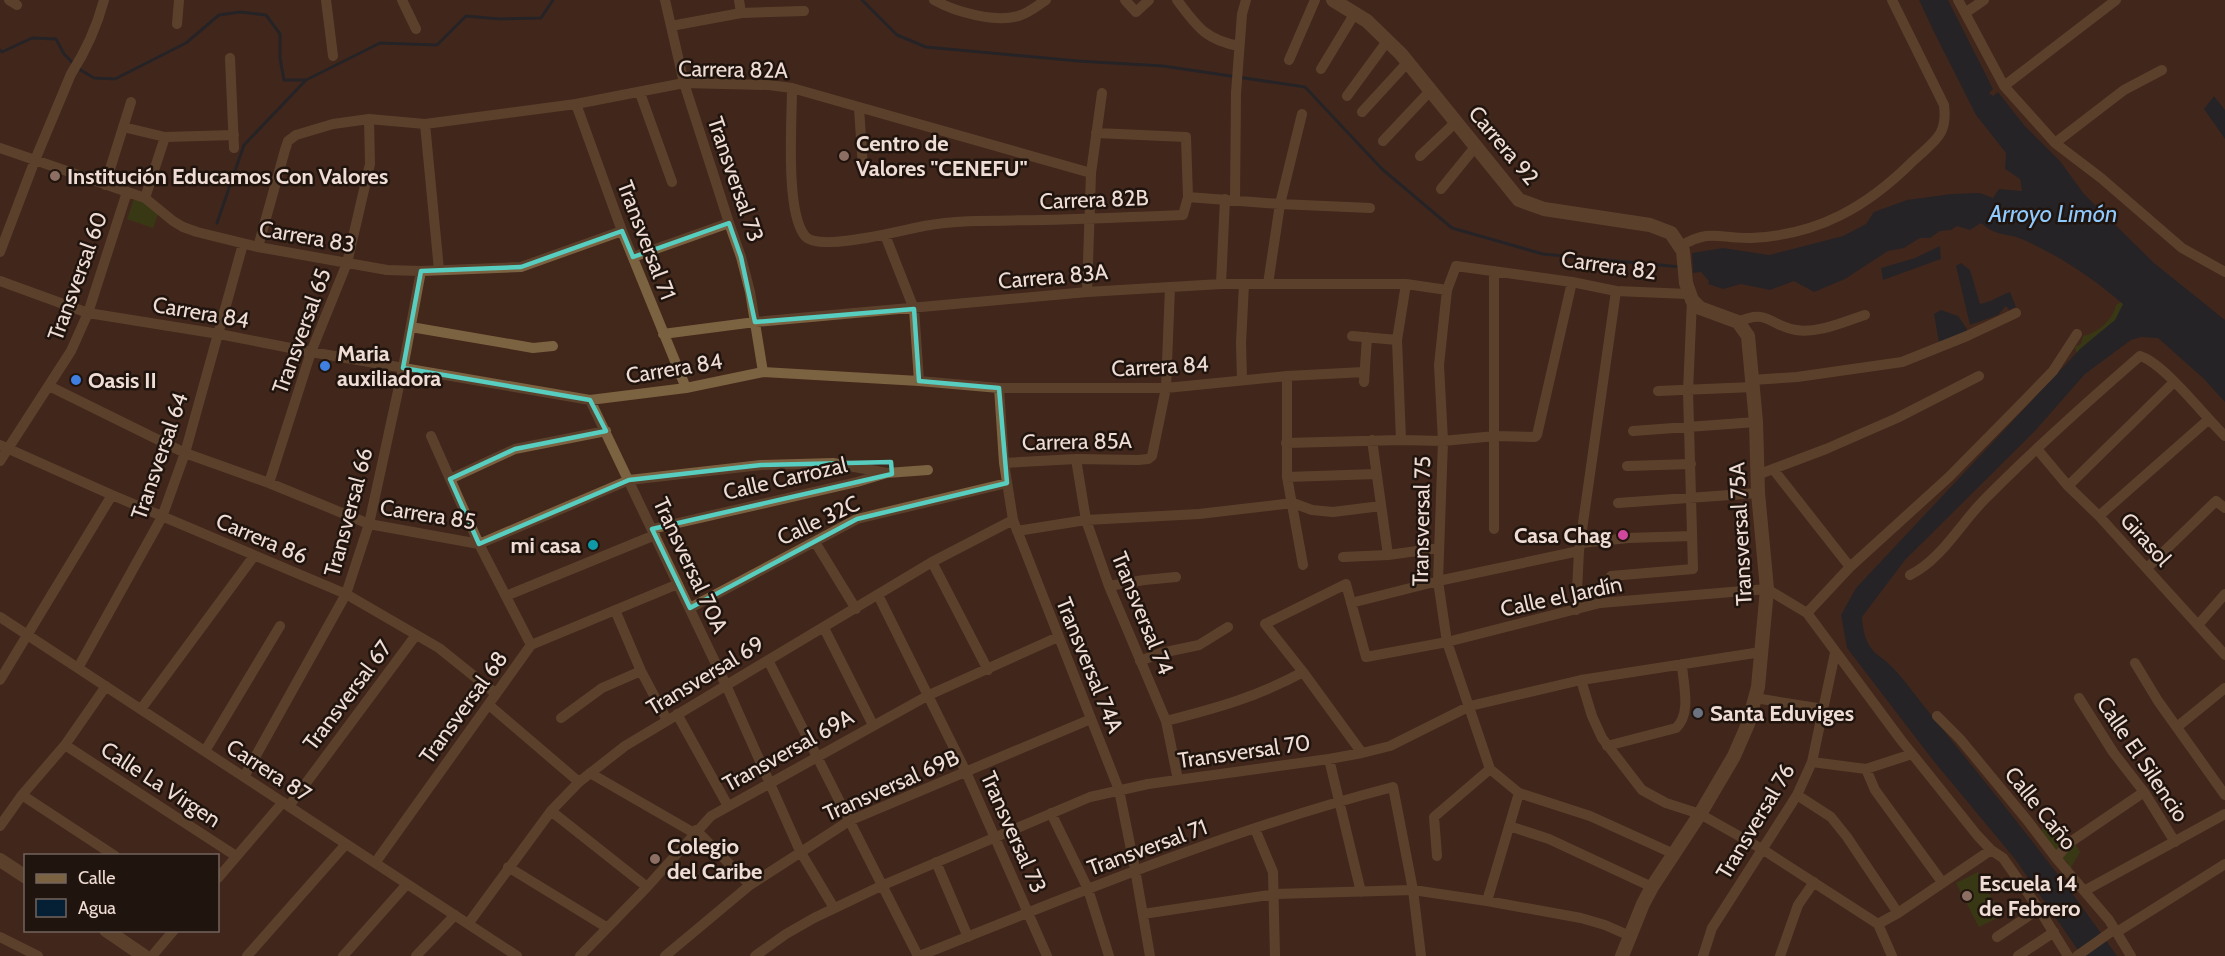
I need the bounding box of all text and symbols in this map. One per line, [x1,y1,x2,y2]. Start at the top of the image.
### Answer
street label: Carrera 82A [678,55,789,84]
street label: Carrera 92 [1463,100,1545,191]
street label: Transversal 73 [702,113,769,245]
place label: Centro de Valores "CENEFU" [856,130,1028,182]
marker: Centro de Valores "CENEFU" [837,149,851,163]
place label: Institución Educamos Con Valores [67,163,388,190]
marker: Institución Educamos Con Valores [48,169,62,183]
street label: Transversal 71 [611,177,682,304]
street label: Carrera 82B [1039,184,1149,215]
water label: Arroyo Limón [1988,199,2117,228]
street label: Transversal 60 [42,208,113,344]
street label: Carrera 83 [257,215,357,258]
street label: Carrera 82 [1559,245,1658,286]
street label: Carrera 83A [997,258,1109,295]
street label: Transversal 65 [266,265,337,398]
street label: Carrera 84 [151,291,251,334]
place label: Maria auxiliadora [337,340,441,392]
street label: Carrera 84 [624,348,725,389]
street label: Carrera 84 [1111,350,1210,383]
marker: Maria auxiliadora [318,359,332,373]
place label: Oasis II [88,367,157,394]
marker: Oasis II [69,373,83,387]
street label: Transversal 64 [125,389,194,523]
street label: Carrera 85A [1022,427,1133,456]
street label: Transversal 66 [318,445,379,579]
street label: Calle Carrozal [721,451,850,506]
street label: Transversal 75 [1407,456,1436,586]
street label: Transversal 75A [1723,461,1758,606]
street label: Calle 32C [773,490,864,551]
street label: Transversal 70A [647,493,734,638]
street label: Carrera 85 [378,494,478,535]
street label: Carrera 86 [212,507,312,570]
street label: Girasol [2114,507,2177,572]
place label: Casa Chag [1514,522,1611,549]
marker: Casa Chag [1616,528,1630,542]
place label: mi casa [510,532,581,559]
marker: mi casa [586,538,600,552]
street label: Transversal 74 [1106,548,1180,679]
street label: Calle el Jardín [1498,570,1624,623]
street label: Transversal 74A [1050,593,1129,737]
street label: Transversal 69 [642,630,769,721]
street label: Transversal 67 [297,635,397,756]
street label: Transversal 68 [413,646,513,769]
street label: Calle El Silencio [2091,691,2195,827]
place label: Santa Eduviges [1710,700,1854,727]
street label: Transversal 69A [718,703,859,797]
marker: Santa Eduviges [1691,706,1705,720]
street label: Transversal 70 [1176,729,1312,774]
street label: Carrera 87 [221,733,316,808]
street label: Calle La Virgen [96,736,226,833]
street label: Transversal 69B [819,744,963,827]
street label: Transversal 76 [1710,758,1801,884]
street label: Calle Caño [1999,761,2082,855]
street label: Transversal 73 [975,767,1052,897]
street label: Transversal 71 [1084,813,1211,882]
place label: Colegio del Caribe [667,833,762,885]
marker: Colegio del Caribe [648,852,662,866]
legend [24,854,219,932]
text: Calle [78,867,115,889]
place label: Escuela 14 de Febrero [1979,870,2081,922]
marker: Escuela 14 de Febrero [1960,889,1974,903]
text: Agua [78,897,116,919]

